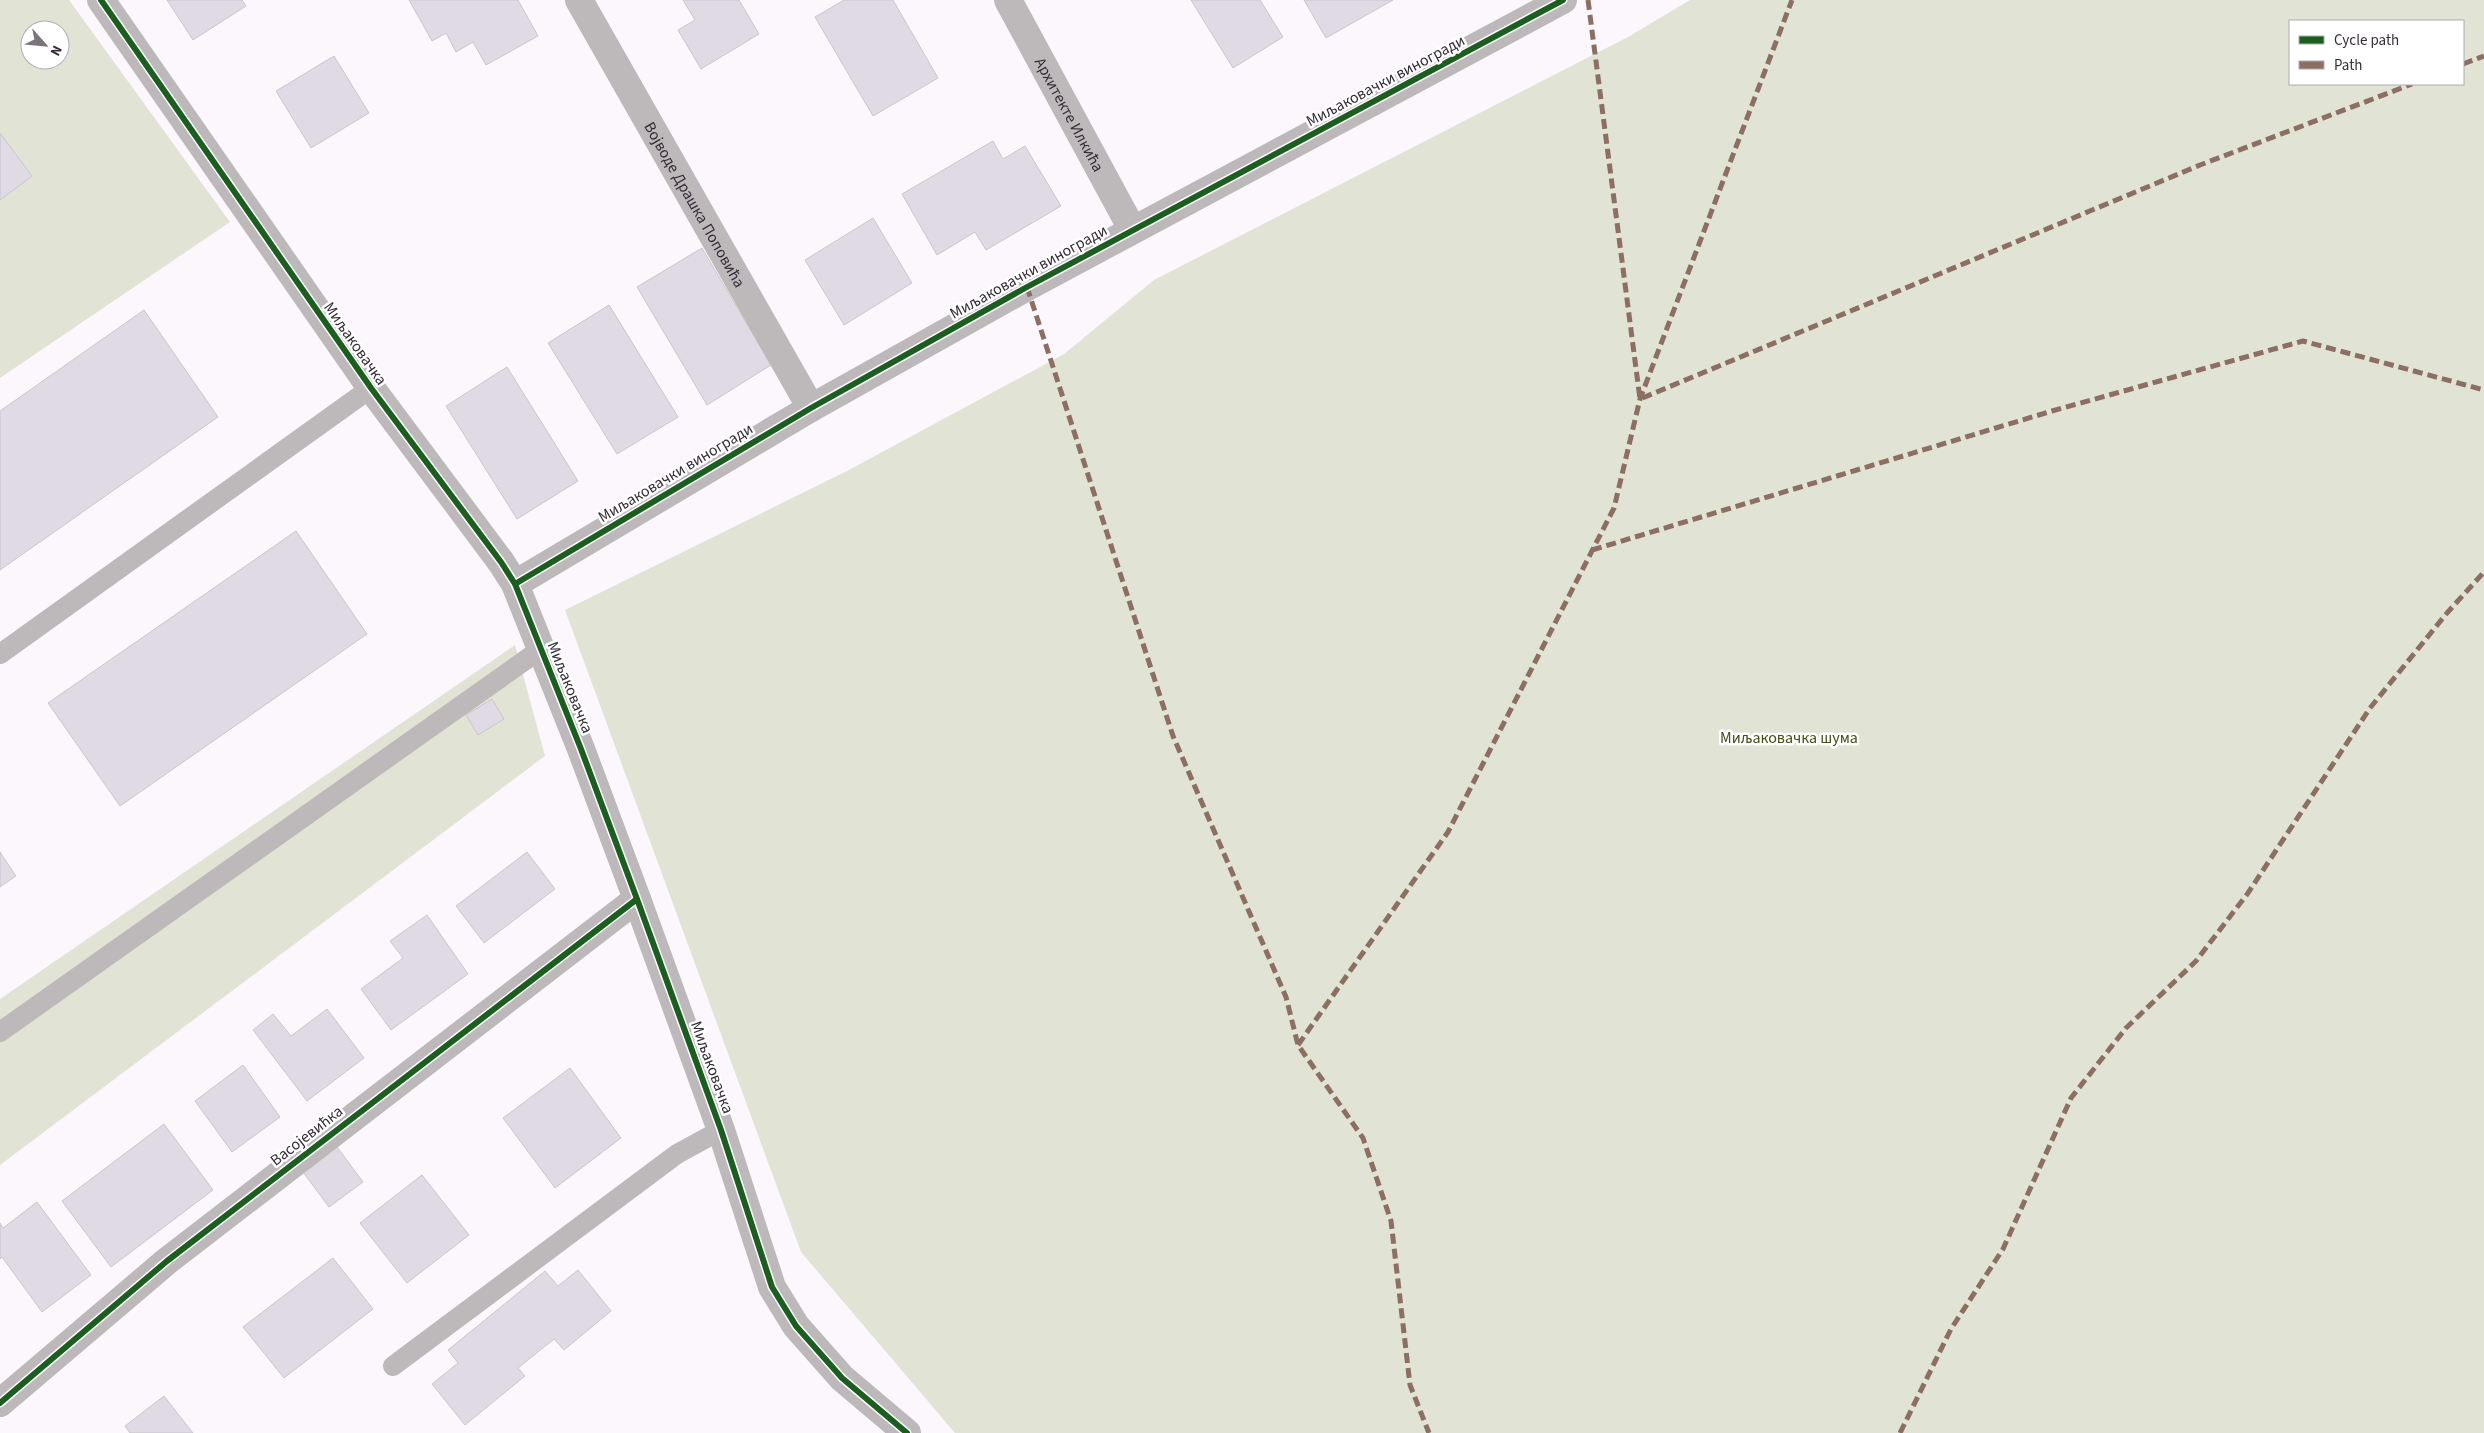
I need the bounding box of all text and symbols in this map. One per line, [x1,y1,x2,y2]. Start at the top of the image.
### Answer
north arrow [20,20,70,70]
legend [2289,20,2464,85]
street label: Миљаковачки виногради [1302,30,1469,132]
text: Cycle path [2334,30,2399,51]
text: N [45,42,67,59]
street label: Архитекте Илкића [1029,54,1109,176]
text: Path [2334,55,2362,76]
street label: Војводе Драшка Поповића [638,118,750,292]
street label: Миљаковачки виногради [946,219,1111,324]
street label: Миљаковачка [318,298,392,390]
street label: Миљаковачки виногради [594,418,757,528]
street label: Миљаковачка [542,638,598,736]
park label: Миљаковачка шума [1720,727,1858,749]
street label: Миљаковачка [685,1018,739,1117]
street label: Васојевићка [266,1100,348,1171]

